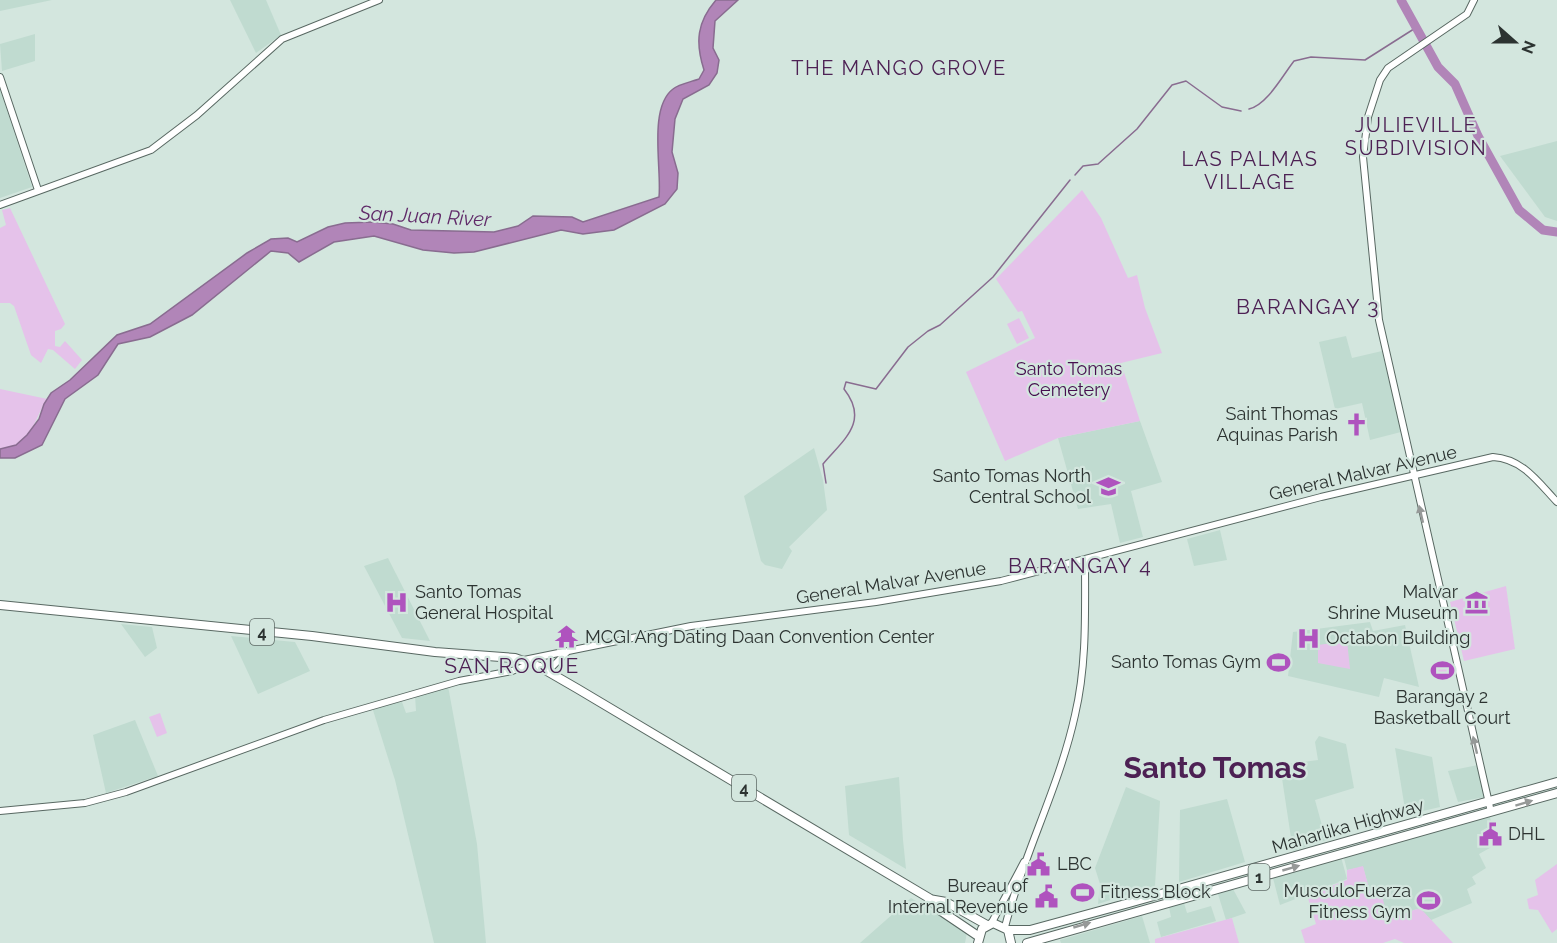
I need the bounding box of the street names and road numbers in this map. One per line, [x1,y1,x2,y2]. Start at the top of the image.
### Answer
street label: General Malvar Avenue [1267,441,1459,504]
street label: General Malvar Avenue [795,557,988,608]
road number: 4 [250,619,274,645]
road number: 4 [732,775,756,801]
street label: Maharlika Highway [1269,794,1427,857]
road number: 1 [1248,864,1270,890]

